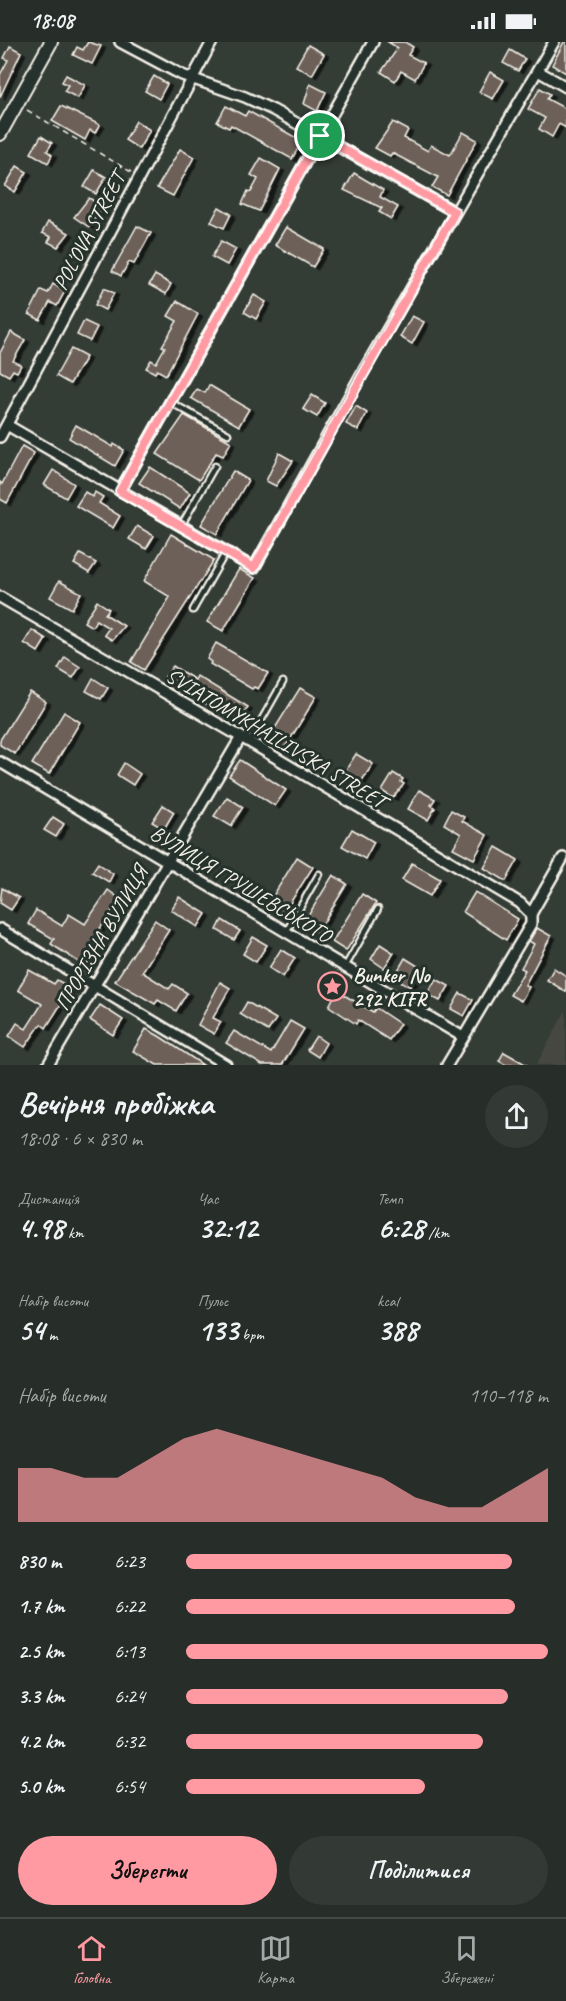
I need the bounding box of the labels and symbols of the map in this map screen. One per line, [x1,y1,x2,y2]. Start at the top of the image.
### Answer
pin [294,110,345,161]
street label: POL'OVA STREET [47,163,133,294]
street label: SVIATOMYKHAILIVSKA STREET [161,662,395,817]
street label: ВУЛИЦЯ ГРУШЕВСЬКОГО [146,820,339,950]
street label: ПРОРІЗНА ВУЛИЦЯ [49,858,155,1015]
place label: Bunker No 292 KIFR [353,962,431,1012]
place icon: Bunker No 292 KIFR [316,971,348,1003]

